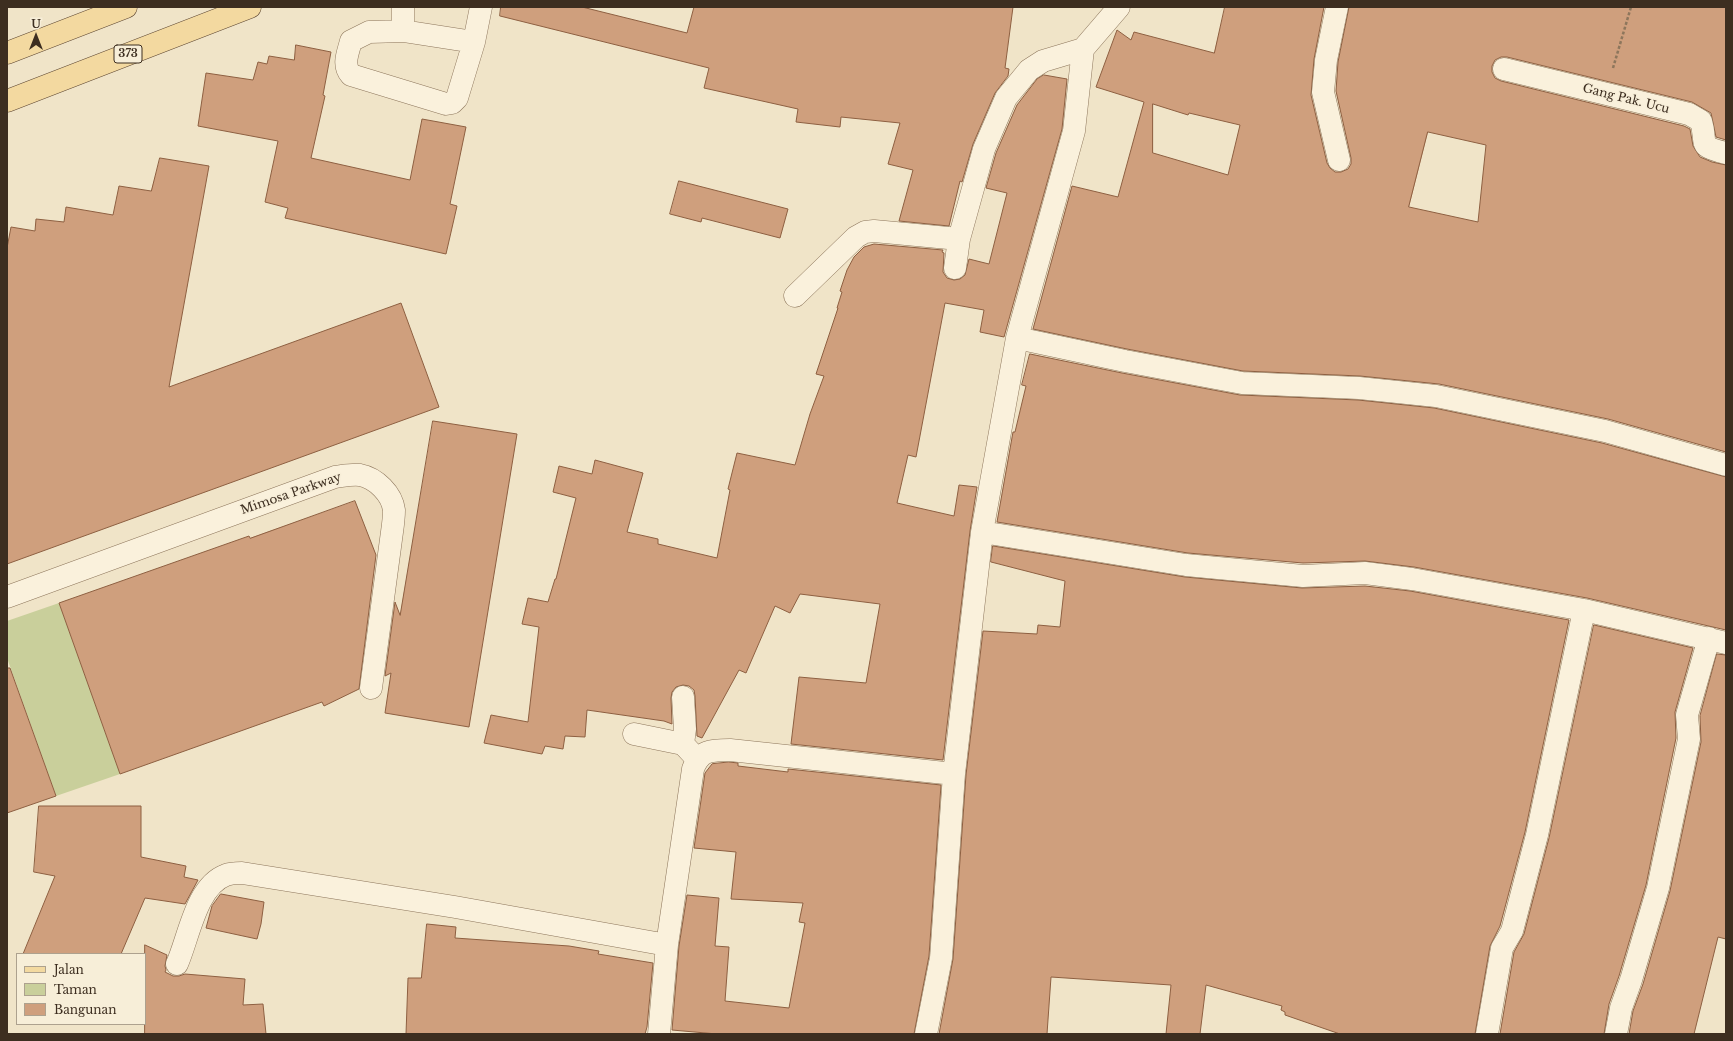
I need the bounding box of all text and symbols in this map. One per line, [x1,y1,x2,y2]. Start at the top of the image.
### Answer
north arrow [16,16,56,56]
text: U [31,17,41,31]
road number: 373 [114,45,142,63]
street label: Gang Pak. Ucu [1581,81,1671,117]
street label: Mimosa Parkway [239,470,343,518]
legend [16,953,146,1025]
text: Jalan [54,962,84,977]
text: Taman [54,982,97,997]
text: Bangunan [54,1002,117,1017]

